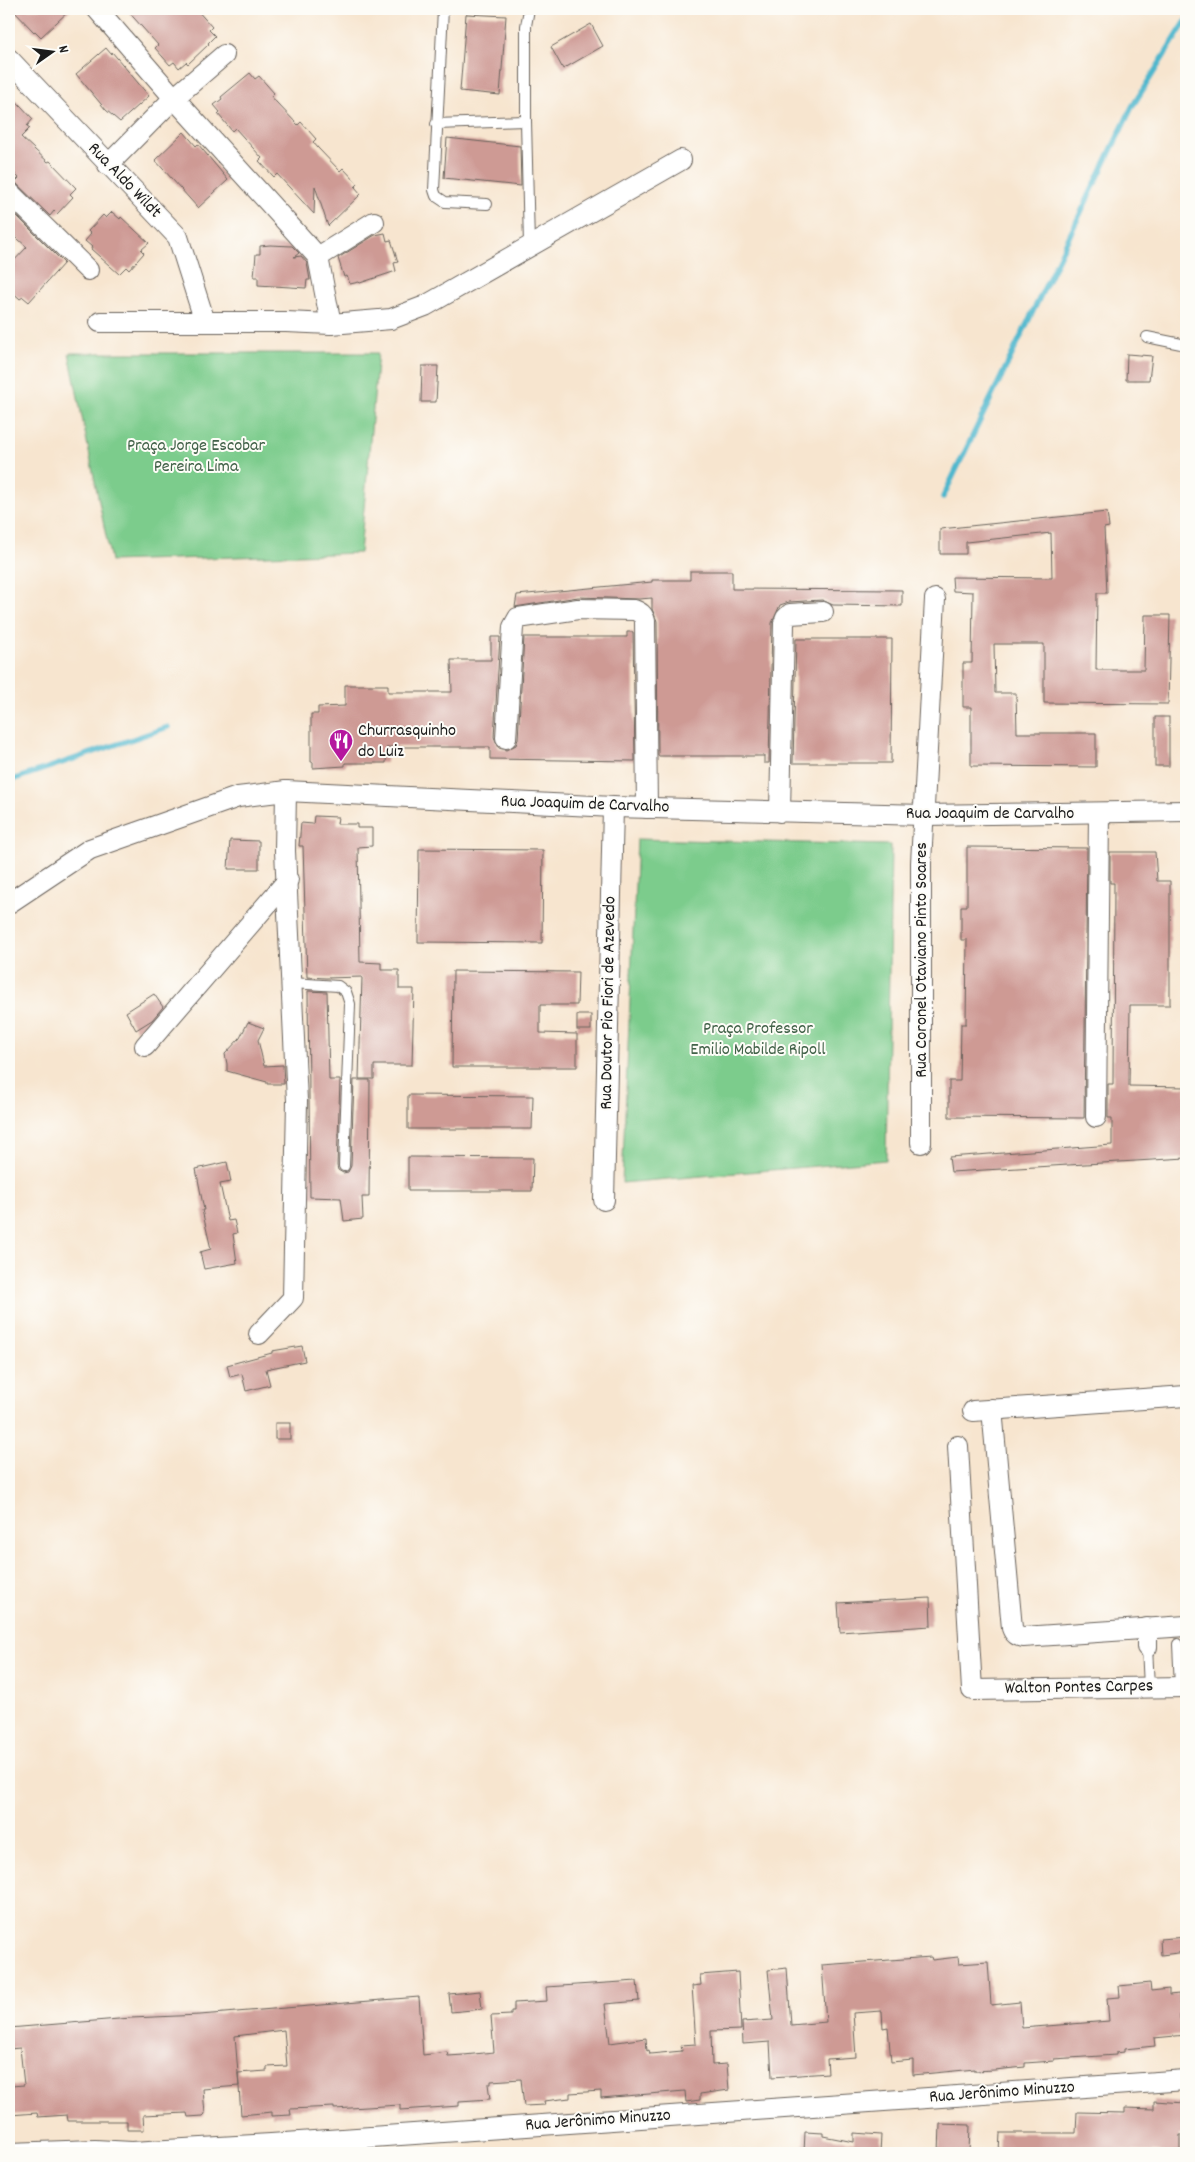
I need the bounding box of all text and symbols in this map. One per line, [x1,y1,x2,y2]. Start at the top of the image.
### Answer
north arrow [28,28,78,78]
text: N [52,44,73,55]
street label: Rua Aldo Wildt [81,138,167,225]
park label: Praça Jorge Escobar Pereira Lima [127,434,265,480]
place label: Churrasquinho do Luiz [358,719,456,765]
restaurant icon: Churrasquinho do Luiz [328,728,354,762]
street label: Rua Joaquim de Carvalho [500,790,670,820]
street label: Rua Joaquim de Carvalho [906,802,1074,827]
street label: Rua Coronel Otaviano Pinto Soares [910,842,935,1078]
street label: Rua Doutor Pio Fiori de Azevedo [595,896,623,1110]
park label: Praça Professor Emilio Mabilde Ripoll [690,1017,826,1063]
street label: Walton Pontes Carpes [1004,1674,1154,1702]
street label: Rua Jerônimo Minuzzo [928,2075,1076,2111]
street label: Rua Jerônimo Minuzzo [524,2103,672,2139]

